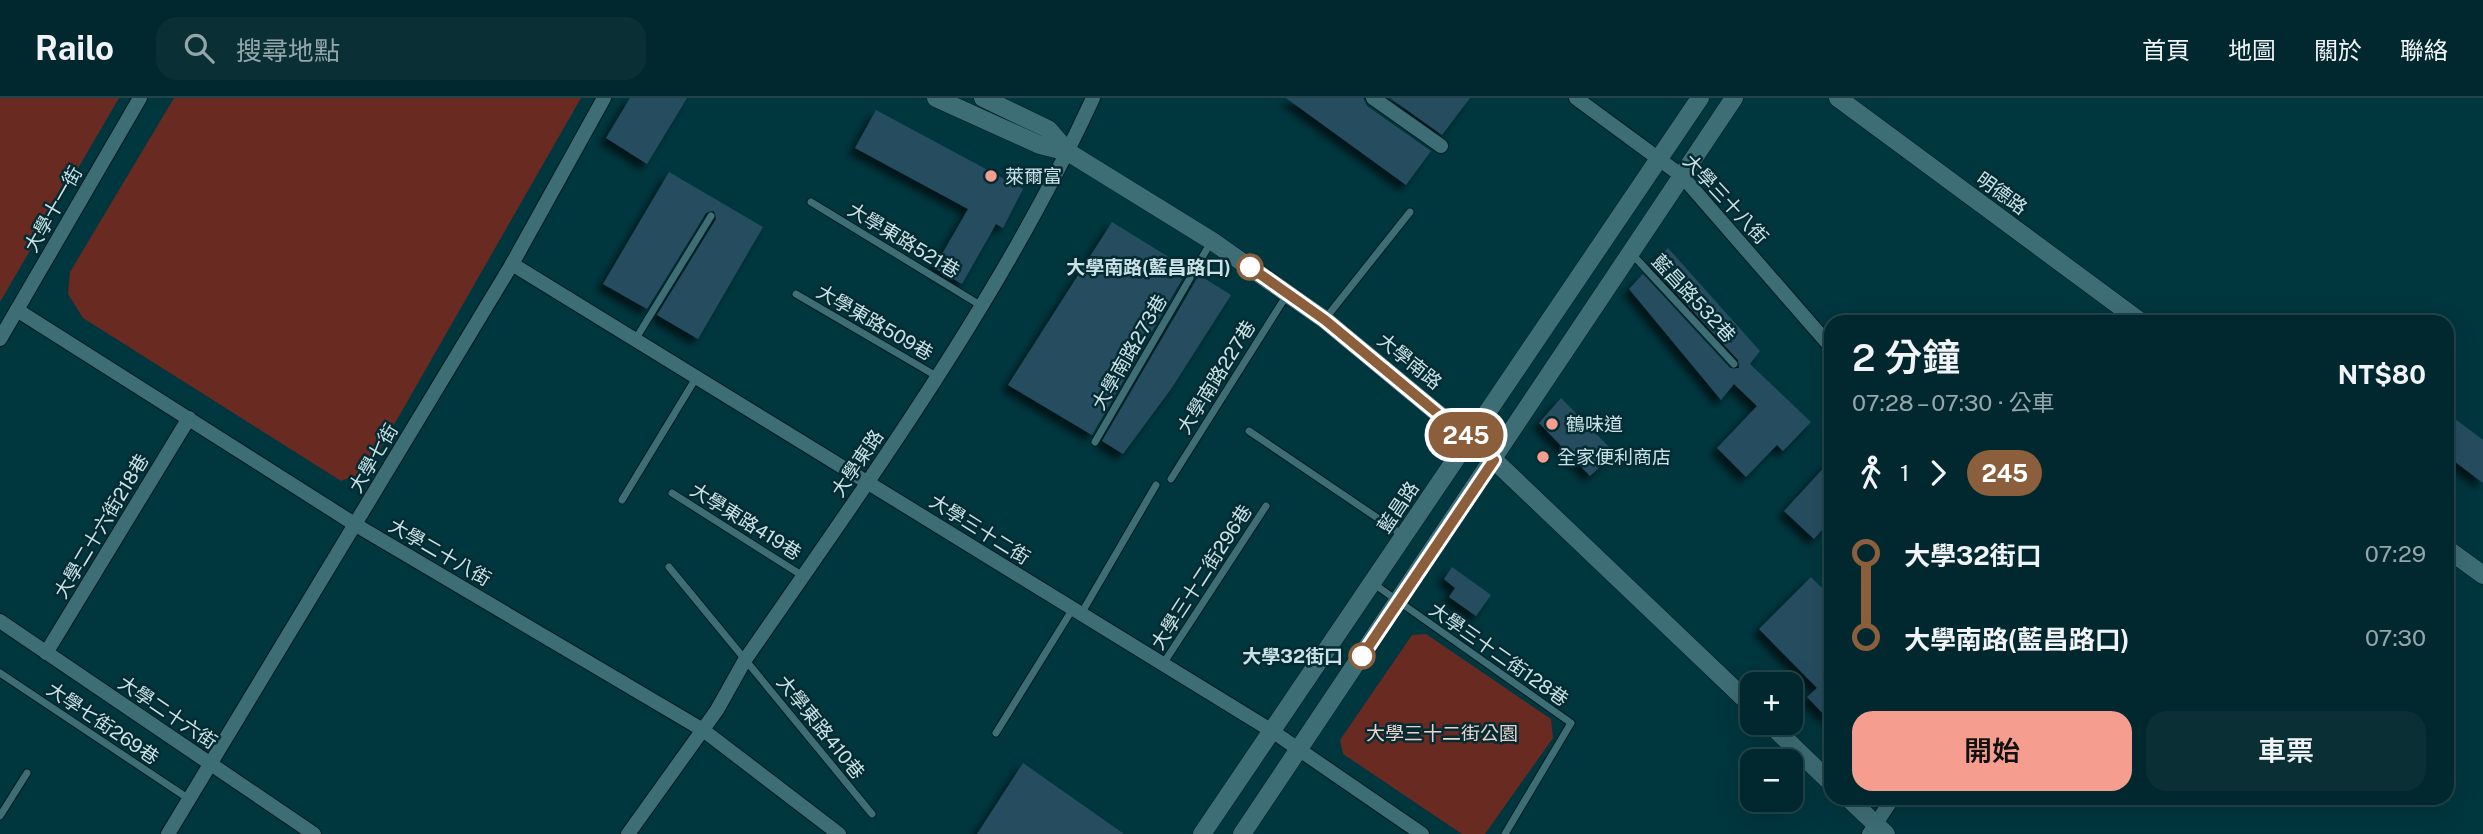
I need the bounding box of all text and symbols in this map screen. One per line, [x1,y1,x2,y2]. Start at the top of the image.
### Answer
search box [156,17,646,80]
text: Railo [35,29,114,67]
icon: search [180,29,218,67]
text: 搜尋地點 [236,35,340,66]
text: 首頁 [2142,36,2190,64]
text: 地圖 [2228,36,2276,64]
text: 關於 [2314,36,2362,64]
text: 聯絡 [2400,36,2448,64]
street label: 大學三十八街 [1679,150,1773,248]
street label: 大學十一街 [20,162,86,256]
place label: 萊爾富 [1005,165,1062,187]
street label: 明德路 [1972,167,2032,219]
marker: 萊爾富 [983,168,999,184]
street label: 大學東路521巷 [844,198,964,282]
street label: 藍昌路532巷 [1648,250,1740,346]
marker: 大學南路(藍昌路口) [1237,254,1263,280]
place label: 大學南路(藍昌路口) [1066,256,1231,278]
street label: 大學東路509巷 [813,280,937,364]
street label: 大學南路273巷 [1087,290,1171,414]
street label: 大學南路227巷 [1172,316,1260,438]
street label: 大學南路 [1374,329,1446,393]
text: 2 分鐘 [1852,335,1960,380]
text: NT$80 [2338,359,2426,390]
text: 07:28 – 07:30 · 公車 [1852,389,2055,416]
line badge: 245 [1426,412,1506,458]
place label: 鶴味道 [1566,413,1623,435]
marker: 鶴味道 [1544,416,1560,432]
street label: 大學七街 [344,420,402,496]
text: 245 [1443,421,1489,449]
street label: 大學東路 [827,425,887,501]
place label: 全家便利商店 [1557,446,1671,468]
marker: 全家便利商店 [1535,449,1551,465]
street label: 大學二十六街218巷 [49,450,153,602]
icon: walk [1852,454,1890,492]
icon: forward [1919,454,1957,492]
text: 1 [1900,459,1909,486]
text: 245 [1981,459,2028,487]
street label: 藍昌路 [1373,477,1423,537]
street label: 大學東路419巷 [687,478,805,564]
street label: 大學三十二街 [926,489,1034,569]
street label: 大學三十二街296巷 [1146,501,1256,653]
street label: 大學二十八街 [385,514,495,590]
text: 大學32街口 [1904,540,2042,571]
text: 07:29 [2365,540,2426,567]
street label: 大學三十二街128巷 [1425,598,1573,710]
text: 大學南路(藍昌路口) [1904,624,2129,655]
text: 07:30 [2365,624,2426,651]
marker: 大學32街口 [1349,643,1375,669]
place label: 大學32街口 [1242,645,1343,667]
street label: 大學二十六街 [115,671,221,753]
street label: 大學東路410巷 [773,671,869,783]
map controls [1740,672,1803,812]
button: + [1740,672,1803,735]
street label: 大學七街269巷 [43,678,163,768]
button: 開始 [1852,711,2132,791]
button: 車票 [2146,711,2426,791]
park label: 大學三十二街公園 [1366,722,1518,744]
button: − [1740,749,1803,812]

